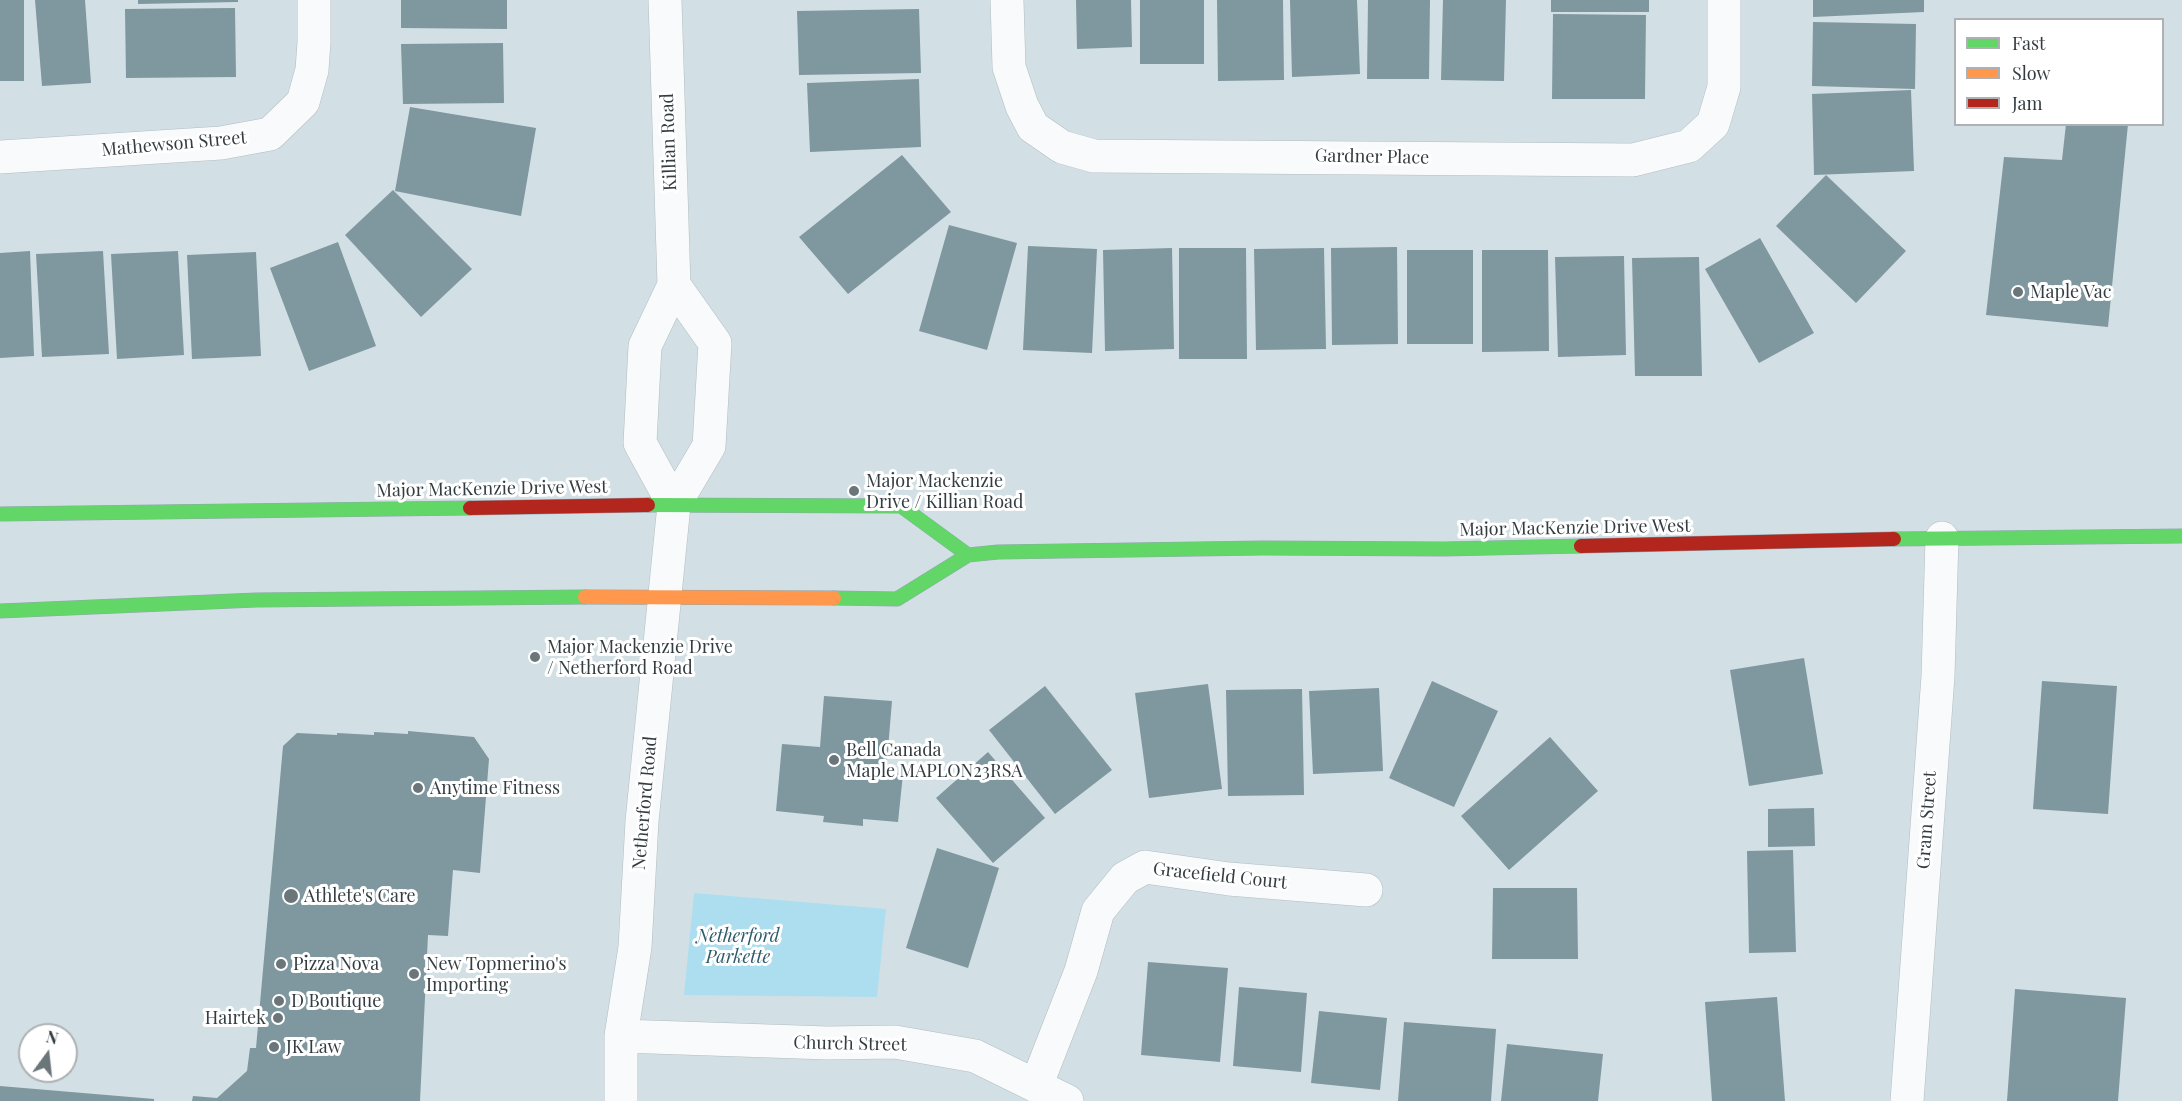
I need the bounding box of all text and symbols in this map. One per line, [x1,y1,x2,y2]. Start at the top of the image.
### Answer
legend [1954,18,2164,126]
text: Fast [2012,31,2045,55]
text: Slow [2012,61,2050,85]
text: Jam [2012,91,2042,115]
street label: Killian Road [657,93,681,191]
street label: Mathewson Street [100,127,248,161]
street label: Gardner Place [1315,145,1429,169]
place label: Maple Vac [2030,281,2112,303]
marker: Maple Vac [2011,285,2025,299]
place label: Major Mackenzie Drive / Killian Road [866,470,1023,512]
street label: Major MacKenzie Drive West [376,476,608,502]
marker: Major Mackenzie Drive / Killian Road [847,484,861,498]
street label: Major MacKenzie Drive West [1459,515,1691,541]
place label: Major Mackenzie Drive / Netherford Road [547,636,733,678]
marker: Major Mackenzie Drive / Netherford Road [528,650,542,664]
street label: Netherford Road [628,735,662,871]
place label: Bell Canada Maple MAPLON23RSA [846,739,1023,782]
marker: Bell Canada Maple MAPLON23RSA [827,753,841,767]
street label: Gram Street [1913,770,1941,870]
place label: Anytime Fitness [430,777,560,799]
marker: Anytime Fitness [411,781,425,795]
street label: Gracefield Court [1152,858,1288,894]
place label: Athlete's Care [304,885,416,907]
marker: Athlete's Care [282,887,300,905]
park label: Netherford Parkette [696,925,780,968]
place label: Pizza Nova [293,953,379,975]
place label: New Topmerino's Importing [426,953,567,996]
marker: Pizza Nova [274,957,288,971]
marker: New Topmerino's Importing [407,967,421,981]
place label: D Boutique [291,990,381,1012]
marker: D Boutique [272,994,286,1008]
place label: Hairtek [205,1007,266,1029]
marker: Hairtek [271,1011,285,1025]
north arrow [18,1023,78,1083]
text: N [44,1025,61,1049]
street label: Church Street [793,1032,907,1056]
place label: JK Law [286,1036,341,1058]
marker: JK Law [267,1040,281,1054]

